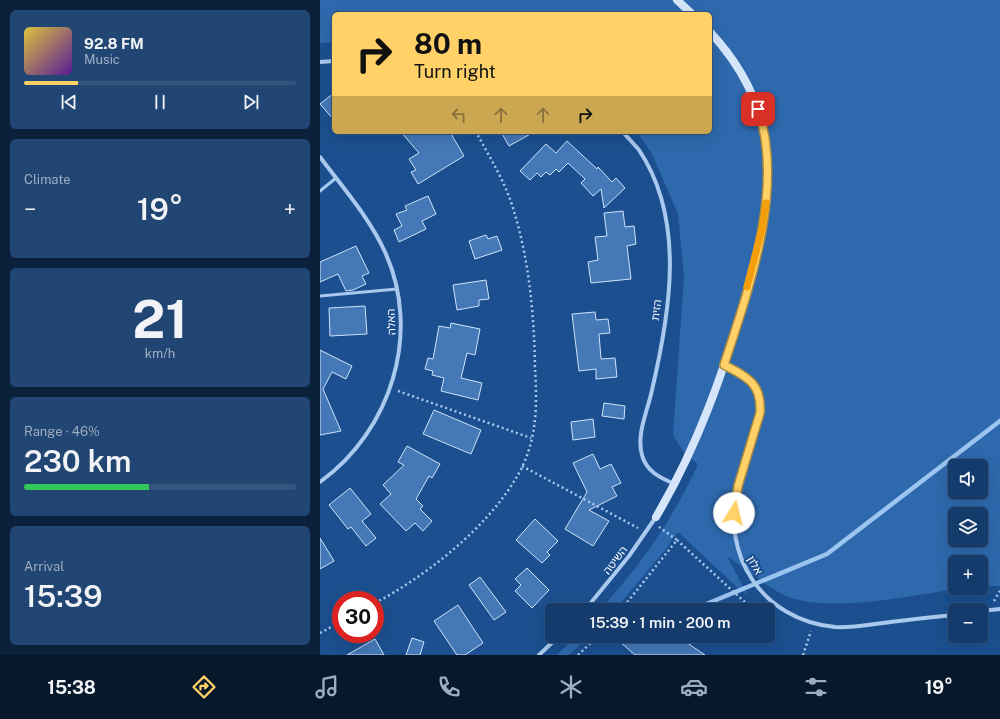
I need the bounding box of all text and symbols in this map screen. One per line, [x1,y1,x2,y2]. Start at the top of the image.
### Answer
text: 80 m [414,27,482,60]
icon: right [348,28,400,80]
text: 92.8 FM [84,35,144,52]
text: Music [84,52,120,67]
text: Turn right [414,61,496,82]
icon: previous [58,91,80,113]
icon: pause [149,91,171,113]
icon: next [240,91,262,113]
pin [741,92,775,126]
icon: arrive [747,98,769,120]
icon: left [448,104,470,126]
icon: ahead [490,104,512,126]
icon: ahead [532,104,554,126]
icon: right [574,104,596,126]
text: Climate [24,172,71,187]
text: 19° [137,191,183,227]
text: − [24,196,36,222]
text: + [284,196,296,222]
text: 21 [132,289,188,350]
street label: הזית [649,299,663,321]
street label: האלה [385,308,397,335]
text: km/h [145,346,175,361]
text: Range · 46% [24,424,100,439]
text: 230 km [24,443,131,479]
map controls [948,459,988,643]
button: sound [948,459,988,499]
position arrow [713,492,755,534]
button: layers [948,507,988,547]
street label: השיטה [601,544,629,576]
street label: אלון [745,554,765,577]
button: + [948,555,988,595]
text: Arrival [24,559,64,574]
text: 15:39 [24,578,102,614]
speed limit sign: 30 [332,591,384,643]
button: − [948,603,988,643]
text: 15:39 · 1 min · 200 m [590,614,730,631]
icon: directions [190,673,218,701]
icon: music [313,673,341,701]
icon: phone [435,673,463,701]
icon: climate [557,673,585,701]
icon: car [680,673,708,701]
icon: filters [802,673,830,701]
text: 15:38 [47,677,96,698]
text: 19° [925,677,953,698]

